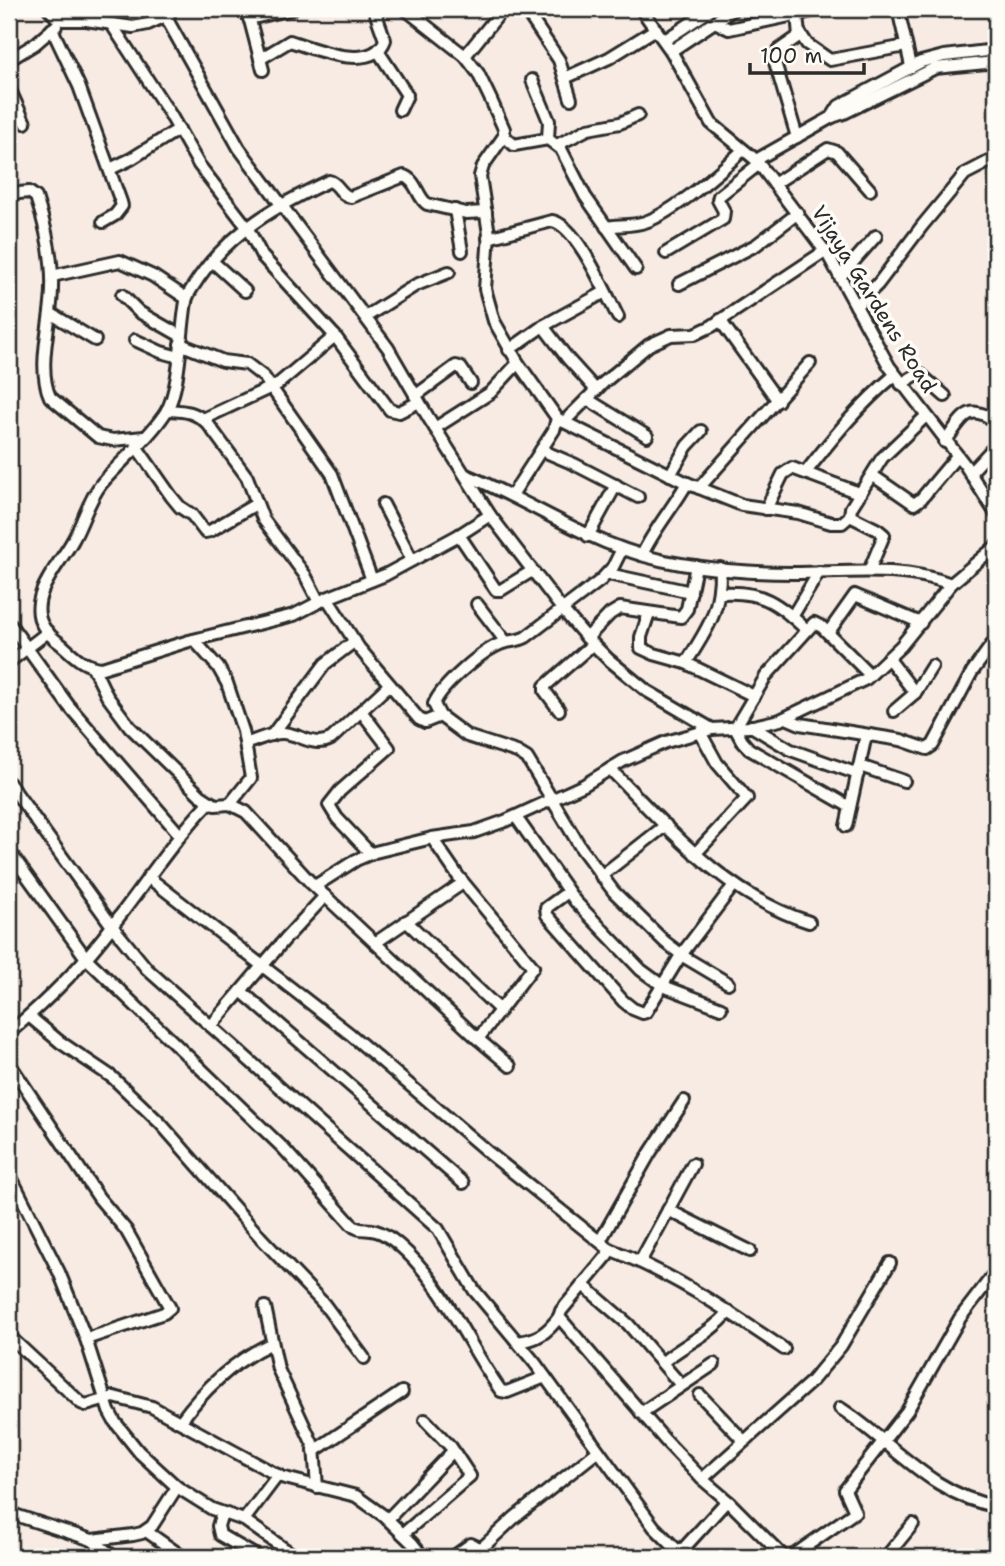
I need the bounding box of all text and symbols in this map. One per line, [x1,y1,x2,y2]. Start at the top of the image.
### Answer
scale bar [750,32,863,76]
text: 100 m [760,42,823,70]
street label: Vijaya Gardens Road [805,200,943,398]

